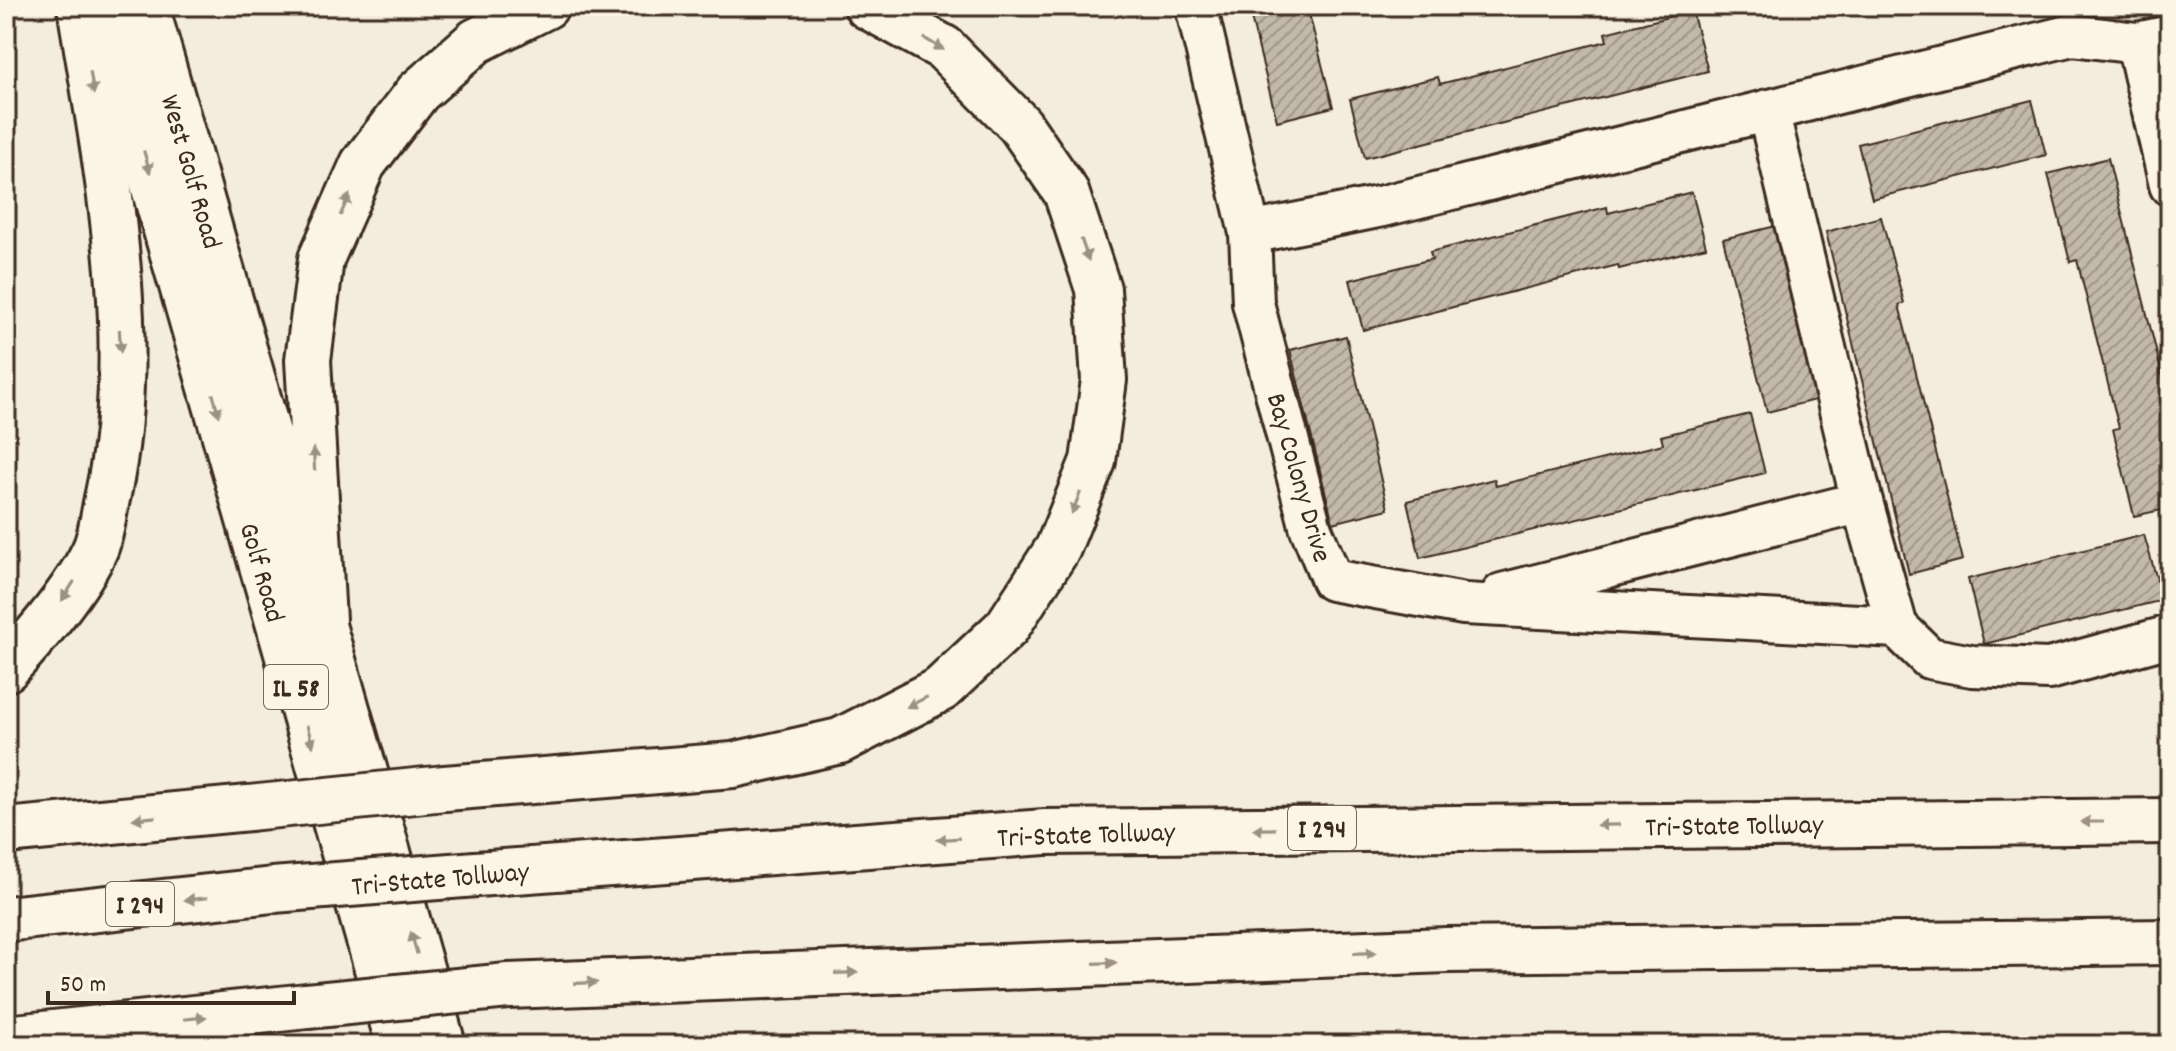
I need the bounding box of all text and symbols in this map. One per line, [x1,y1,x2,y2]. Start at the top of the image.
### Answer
one-way arrow [923,36,946,51]
one-way arrow [86,71,99,96]
street label: West Golf Road [147,91,229,254]
one-way arrow [141,150,154,174]
one-way arrow [339,193,352,216]
one-way arrow [1079,238,1091,262]
one-way arrow [114,329,127,354]
street label: Bay Colony Drive [1253,389,1339,568]
one-way arrow [210,393,223,417]
one-way arrow [307,446,320,471]
one-way arrow [1069,491,1082,515]
street label: Golf Road [226,519,292,628]
one-way arrow [61,580,76,601]
road number: IL 58 [264,665,328,709]
one-way arrow [906,694,928,708]
one-way arrow [304,724,317,748]
road number: I 294 [1288,806,1356,850]
street label: Tri-State Tollway [1645,807,1824,851]
one-way arrow [131,812,156,825]
street label: Tri-State Tollway [996,815,1177,861]
one-way arrow [2079,816,2104,828]
one-way arrow [1595,819,1620,831]
one-way arrow [1251,823,1276,835]
one-way arrow [935,833,960,846]
street label: Tri-State Tollway [350,854,532,910]
road number: I 294 [106,882,174,926]
one-way arrow [183,892,208,905]
one-way arrow [407,930,420,954]
one-way arrow [1353,946,1378,959]
scale bar [48,955,294,1005]
one-way arrow [1093,956,1118,969]
one-way arrow [834,966,859,979]
text: 50 m [60,969,106,1003]
one-way arrow [574,977,599,990]
one-way arrow [183,1011,208,1024]

